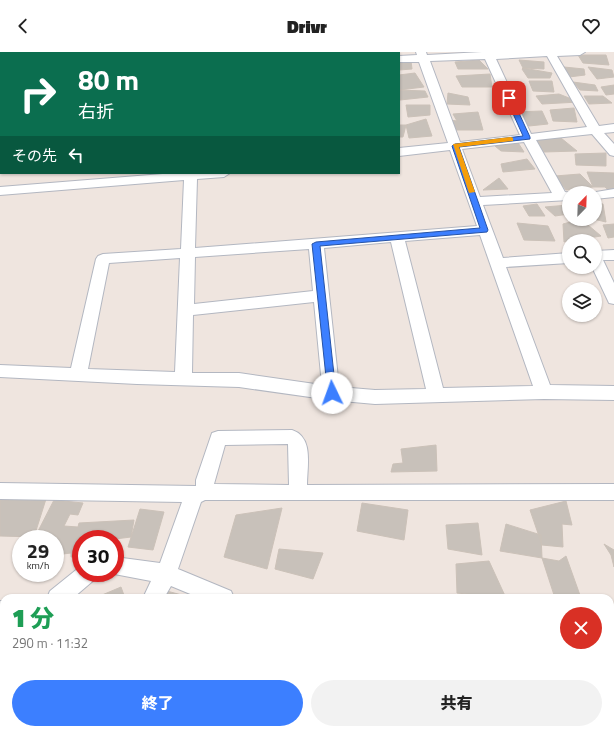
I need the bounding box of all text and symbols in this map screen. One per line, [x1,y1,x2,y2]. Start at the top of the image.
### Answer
text: Drivr [287,13,327,40]
icon: back [12,15,34,37]
icon: heart [580,15,602,37]
text: 80 m [78,58,139,101]
icon: right [12,68,64,120]
pin [492,81,526,115]
icon: arrive [498,87,520,109]
text: 右折 [78,98,114,125]
text: その先 [12,144,57,167]
icon: left [65,144,87,166]
north arrow [562,186,602,226]
map controls [562,186,602,322]
button: search [562,234,602,274]
button: layers [562,282,602,322]
position arrow [311,372,353,414]
speed limit sign: 30 [72,530,124,582]
text: 29 [27,535,49,566]
text: km/h [27,558,49,573]
text: 1 分 [12,600,54,636]
button: close [560,607,602,649]
text: 290 m · 11:32 [12,633,88,653]
button: 終了 [12,680,303,726]
button: 共有 [311,680,602,726]

